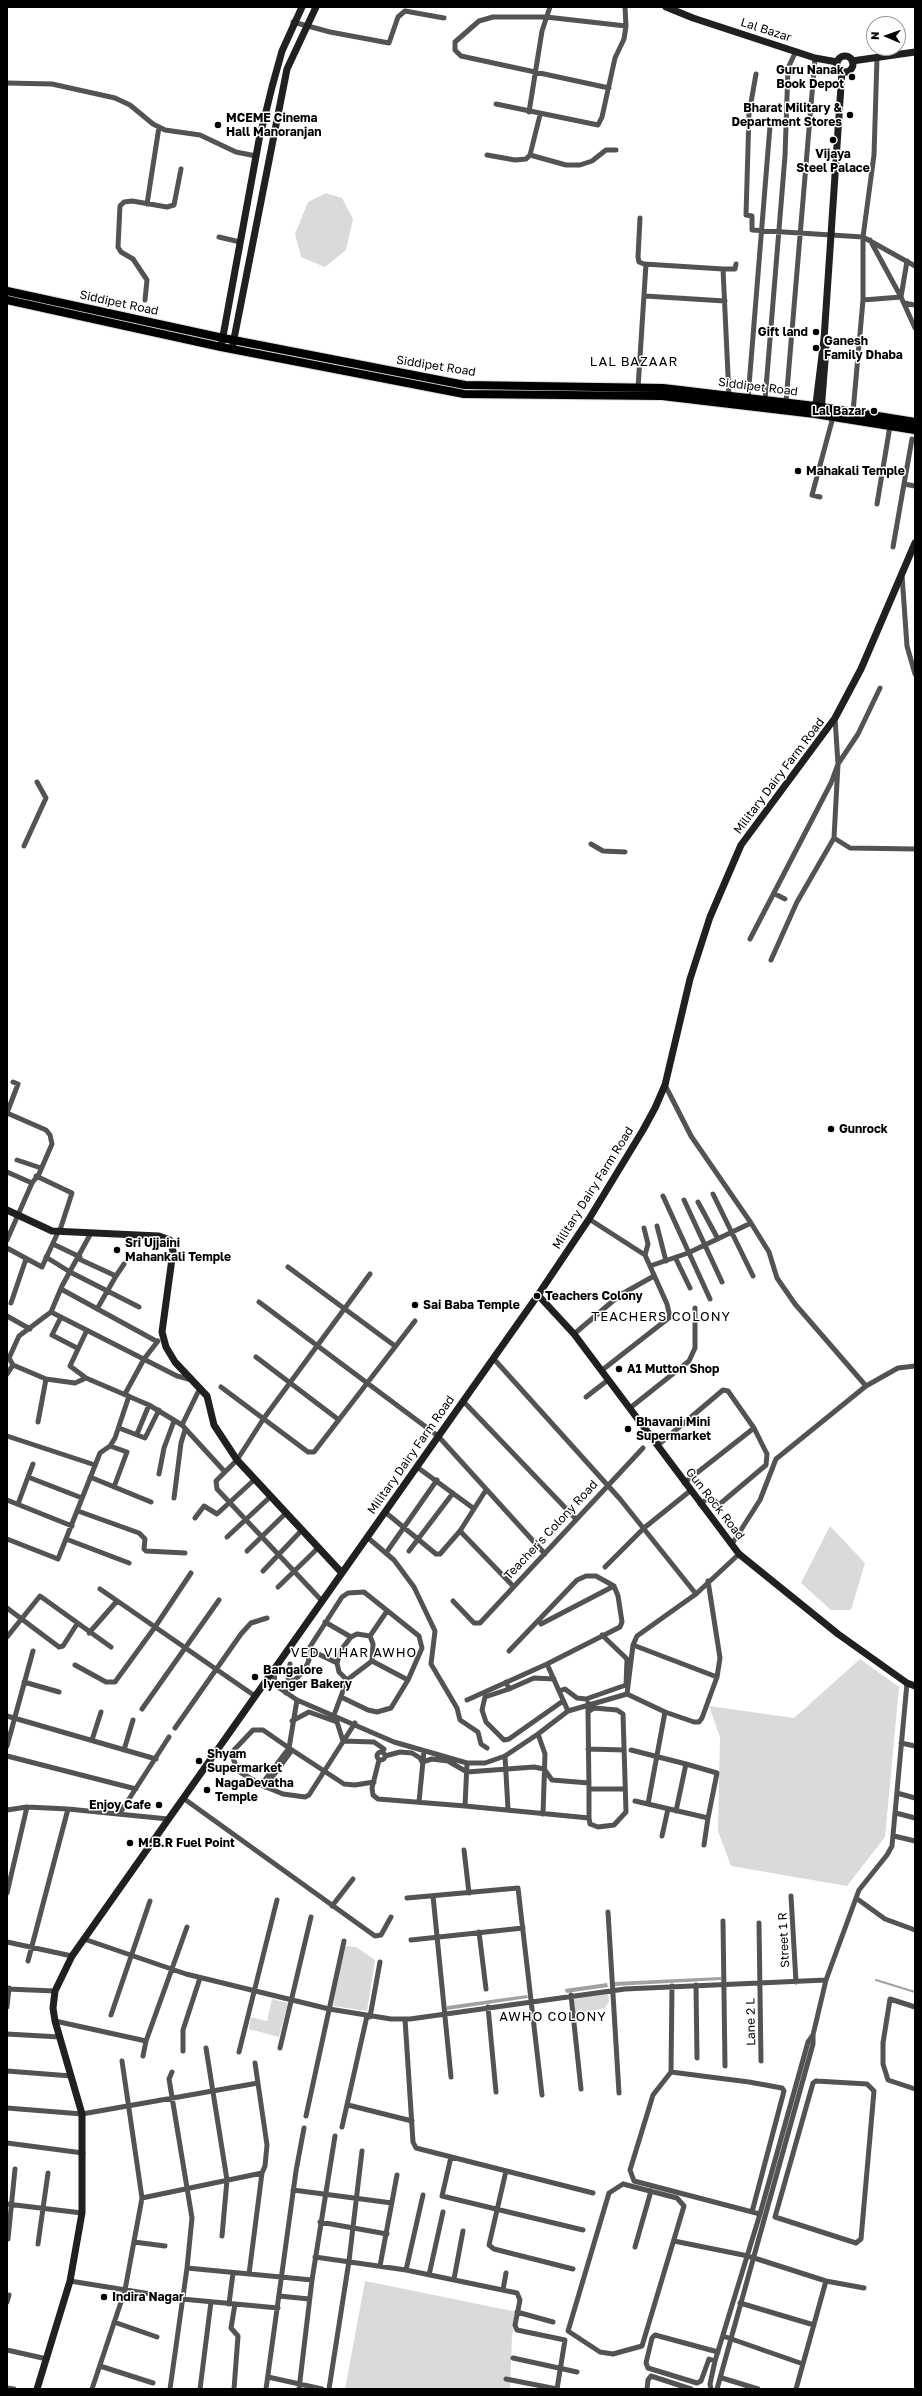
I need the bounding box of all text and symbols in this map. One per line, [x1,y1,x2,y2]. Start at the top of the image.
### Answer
street label: Lal Bazar [739,15,793,45]
north arrow [866,16,906,56]
text: N [868,31,881,40]
place label: Guru Nanak Book Depot [776,63,844,91]
marker: Guru Nanak Book Depot [847,72,857,82]
place label: Bharat Military & Department Stores [731,101,842,129]
marker: Bharat Military & Department Stores [845,110,855,120]
place label: MCEME Cinema Hall Manoranjan [226,111,321,139]
marker: MCEME Cinema Hall Manoranjan [213,120,223,130]
marker: Vijaya Steel Palace [828,135,838,145]
place label: Vijaya Steel Palace [796,147,870,175]
street label: Siddipet Road [78,288,160,318]
place label: Gift land [758,325,808,339]
marker: Gift land [811,327,821,337]
place label: Ganesh Family Dhaba [824,334,903,362]
marker: Ganesh Family Dhaba [811,343,821,353]
street label: Siddipet Road [395,353,477,379]
district label: LAL BAZAAR [590,354,678,370]
street label: Siddipet Road [717,375,799,399]
place label: Lal Bazar [812,404,866,418]
marker: Lal Bazar [869,406,879,416]
place label: Mahakali Temple [806,464,905,478]
marker: Mahakali Temple [793,466,803,476]
street label: Military Dairy Farm Road [731,715,827,837]
place label: Gunrock [839,1122,888,1136]
street label: Military Dairy Farm Road [549,1124,637,1252]
marker: Gunrock [826,1124,836,1134]
place label: Sri Ujjaini Mahankali Temple [125,1236,231,1264]
marker: Sri Ujjaini Mahankali Temple [112,1245,122,1255]
place label: Teachers Colony [545,1289,643,1303]
marker: Teachers Colony [532,1291,542,1301]
place label: Sai Baba Temple [423,1298,520,1312]
marker: Sai Baba Temple [410,1300,420,1310]
district label: TEACHERS COLONY [591,1309,731,1325]
place label: A1 Mutton Shop [627,1362,719,1376]
marker: A1 Mutton Shop [614,1364,624,1374]
street label: Military Dairy Farm Road [365,1393,457,1517]
place label: Bhavani Mini Supermarket [636,1415,711,1443]
marker: Bhavani Mini Supermarket [623,1424,633,1434]
street label: Gun Rock Road [683,1465,747,1543]
street label: Teacher's Colony Road [501,1477,601,1583]
district label: VED VIHAR AWHO [291,1645,417,1661]
place label: Bangalore Iyenger Bakery [263,1663,352,1691]
marker: Bangalore Iyenger Bakery [250,1672,260,1682]
place label: Shyam Supermarket [207,1747,282,1775]
marker: Shyam Supermarket [194,1756,204,1766]
place label: NagaDevatha Temple [215,1776,294,1804]
marker: NagaDevatha Temple [202,1785,212,1795]
place label: Enjoy Cafe [89,1798,151,1812]
marker: Enjoy Cafe [154,1800,164,1810]
place label: M.B.R Fuel Point [138,1836,235,1850]
marker: M.B.R Fuel Point [125,1838,135,1848]
street label: Street 1 R [775,1912,793,1968]
street label: Lane 2 L [743,1998,759,2046]
district label: AWHO COLONY [499,2009,607,2025]
place label: Indira Nagar [112,2290,184,2304]
marker: Indira Nagar [99,2292,109,2302]

